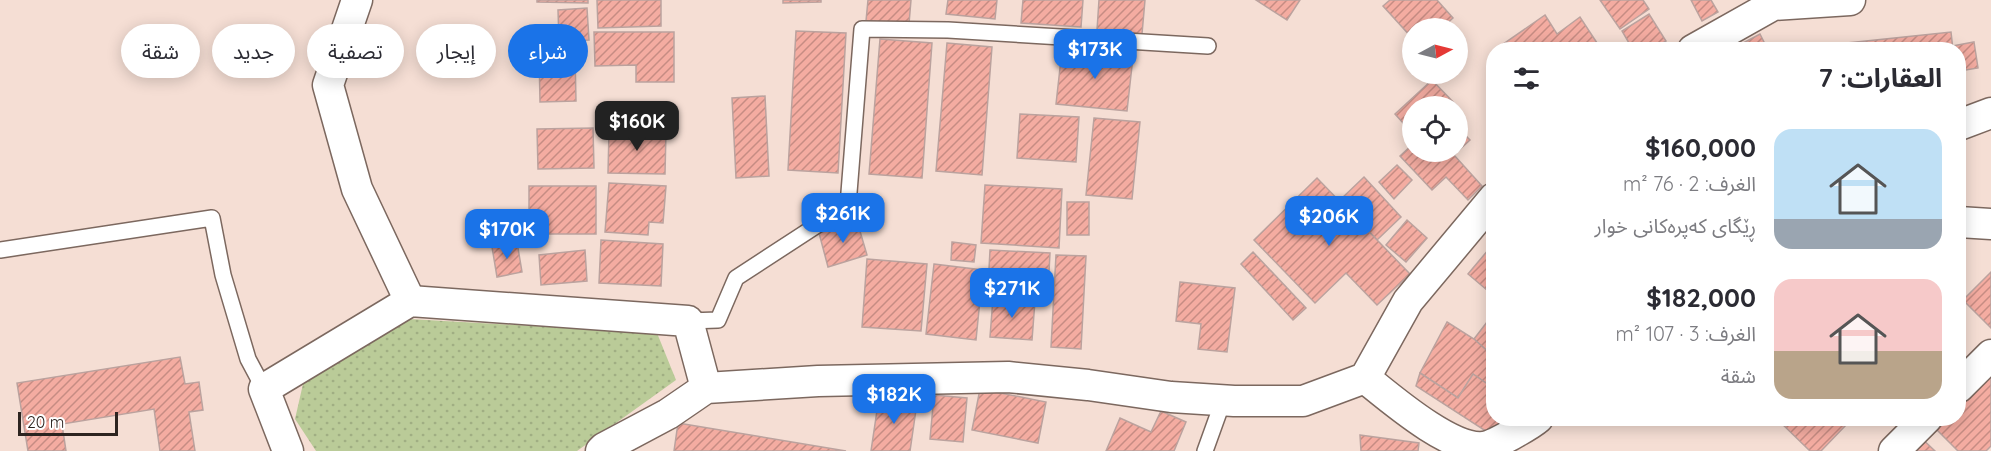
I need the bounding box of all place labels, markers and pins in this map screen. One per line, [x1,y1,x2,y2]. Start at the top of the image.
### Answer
pin: $173K [1053,29,1137,80]
pin: $160K [595,101,679,152]
pin: $261K [801,193,885,244]
pin: $206K [1287,196,1371,247]
pin: $170K [465,209,549,260]
pin: $271K [970,268,1054,319]
pin: $182K [852,374,936,425]

